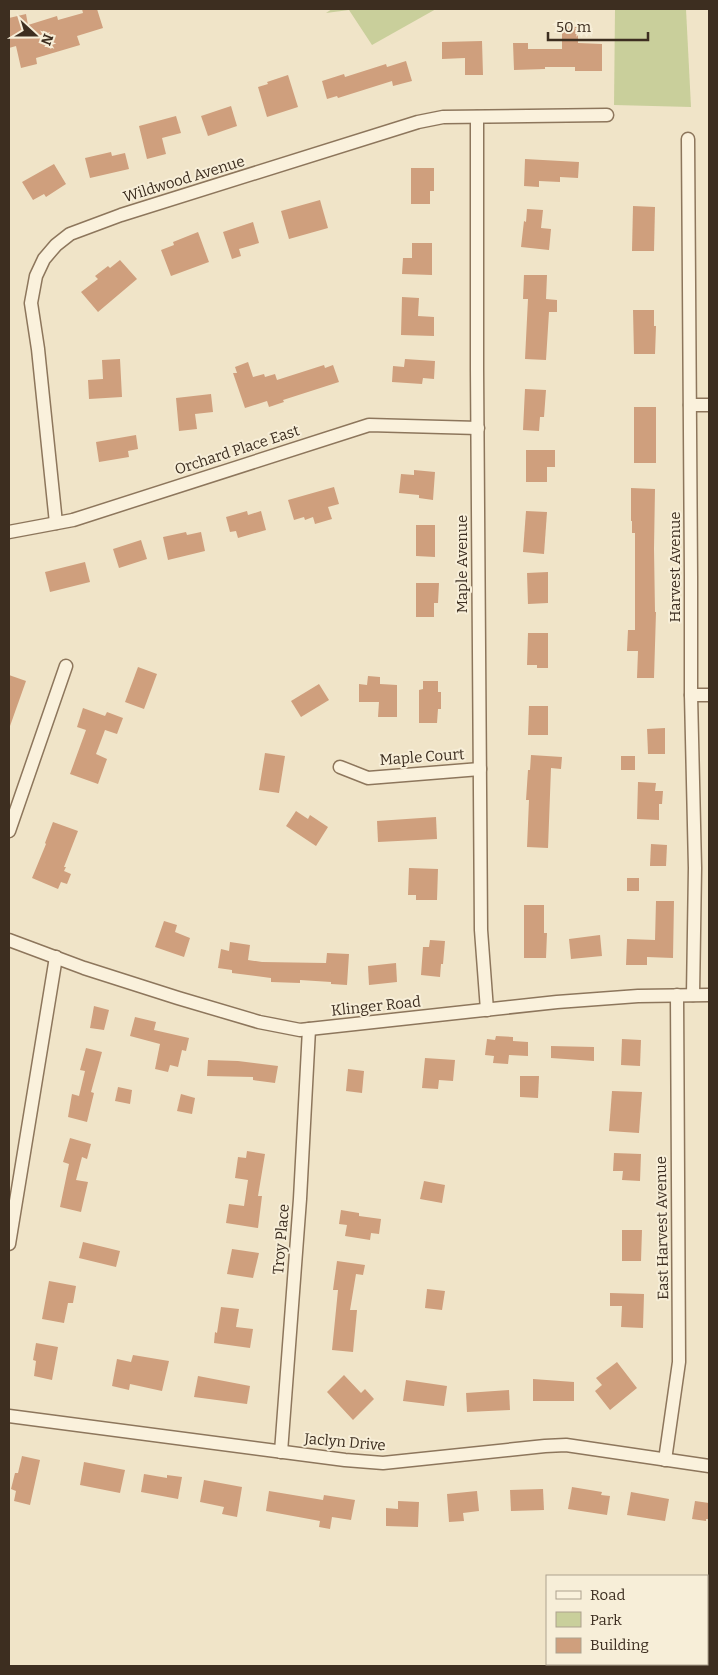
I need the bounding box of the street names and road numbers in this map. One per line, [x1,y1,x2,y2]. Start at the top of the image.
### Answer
street label: Wildwood Avenue [121,152,247,206]
street label: Orchard Place East [172,421,302,479]
street label: Harvest Avenue [666,512,684,622]
street label: Maple Avenue [453,515,471,613]
street label: Maple Court [379,745,466,769]
street label: Klinger Road [330,992,422,1020]
street label: East Harvest Avenue [652,1156,672,1300]
street label: Troy Place [269,1203,293,1275]
street label: Jaclyn Drive [303,1429,386,1455]

